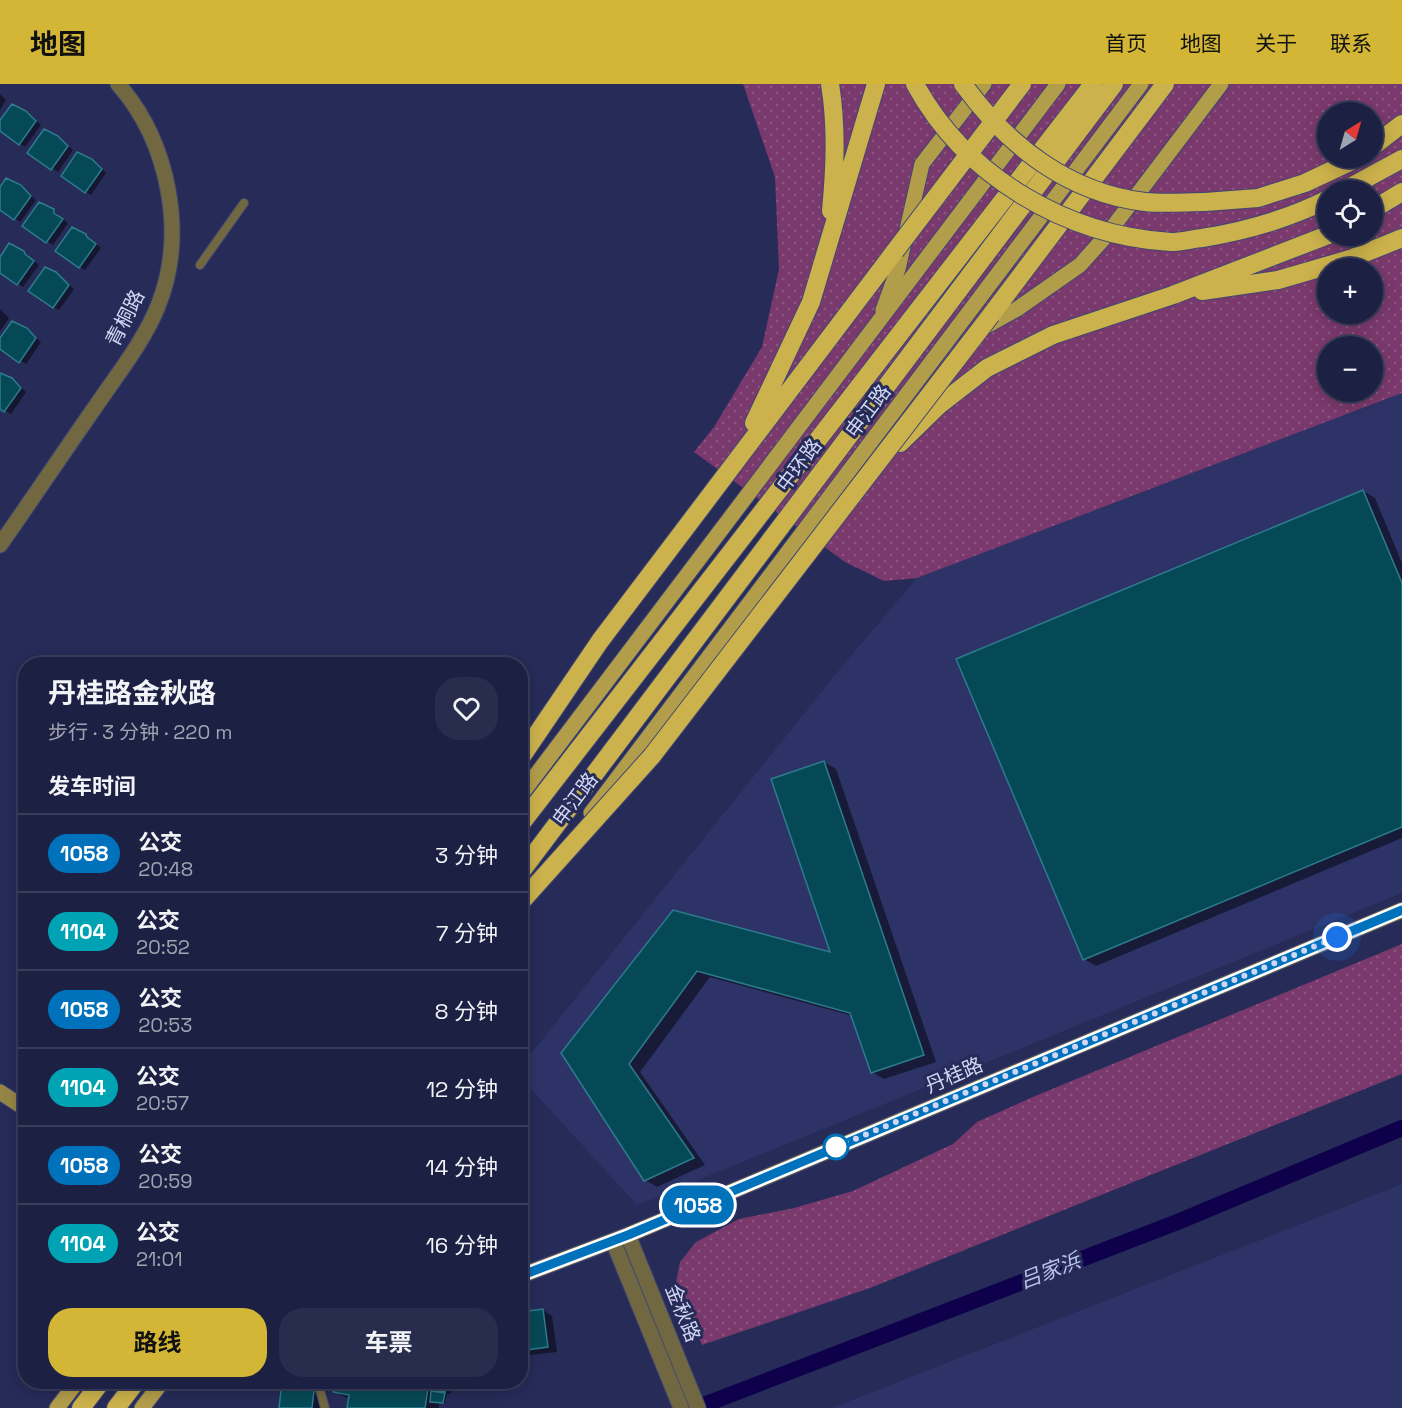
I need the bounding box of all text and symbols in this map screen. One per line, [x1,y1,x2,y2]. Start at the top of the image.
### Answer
text: 地图 [30,26,86,62]
text: 首页 [1105,30,1147,57]
text: 地图 [1180,30,1222,57]
text: 关于 [1255,30,1297,57]
text: 联系 [1330,30,1372,57]
north arrow [1317,102,1383,168]
map controls [1317,102,1383,402]
button: locate [1317,180,1383,246]
button: + [1317,258,1383,324]
street label: 青桐路 [100,285,150,351]
button: − [1317,336,1383,402]
street label: 申江路 [840,379,896,443]
street label: 中环路 [771,433,827,497]
text: 丹桂路金秋路 [48,675,216,711]
button: heart [435,677,498,740]
text: 步行 · 3 分钟 · 220 m [48,719,233,745]
street label: 申江路 [547,767,603,831]
text: 发车时间 [48,772,136,800]
text: 公交 [138,828,182,856]
text: 1058 [60,840,108,867]
text: 3 分钟 [435,841,498,869]
text: 20:48 [138,856,193,882]
text: 公交 [136,906,180,934]
text: 1104 [60,918,106,945]
text: 7 分钟 [436,919,498,947]
your location [1322,922,1352,952]
text: 20:52 [136,934,190,960]
text: 公交 [138,984,182,1012]
text: 1058 [60,996,108,1023]
text: 8 分钟 [435,997,498,1025]
text: 20:53 [138,1012,192,1038]
street label: 丹桂路 [921,1051,987,1099]
text: 公交 [136,1062,180,1090]
text: 1104 [60,1074,106,1101]
text: 12 分钟 [426,1075,498,1103]
text: 20:57 [136,1090,189,1116]
unlabelled marker [823,1134,849,1160]
text: 公交 [138,1140,182,1168]
text: 1058 [60,1152,108,1179]
text: 14 分钟 [425,1153,498,1181]
text: 20:59 [138,1168,192,1194]
line badge: 1058 [656,1186,740,1224]
text: 1058 [674,1192,722,1219]
text: 公交 [136,1218,180,1246]
text: 1104 [60,1230,106,1257]
text: 16 分钟 [426,1231,498,1259]
text: 21:01 [136,1246,183,1272]
water label: 吕家浜 [1016,1246,1086,1294]
street label: 金秋路 [660,1280,706,1346]
button: 路线 [48,1308,267,1377]
button: 车票 [279,1308,498,1377]

